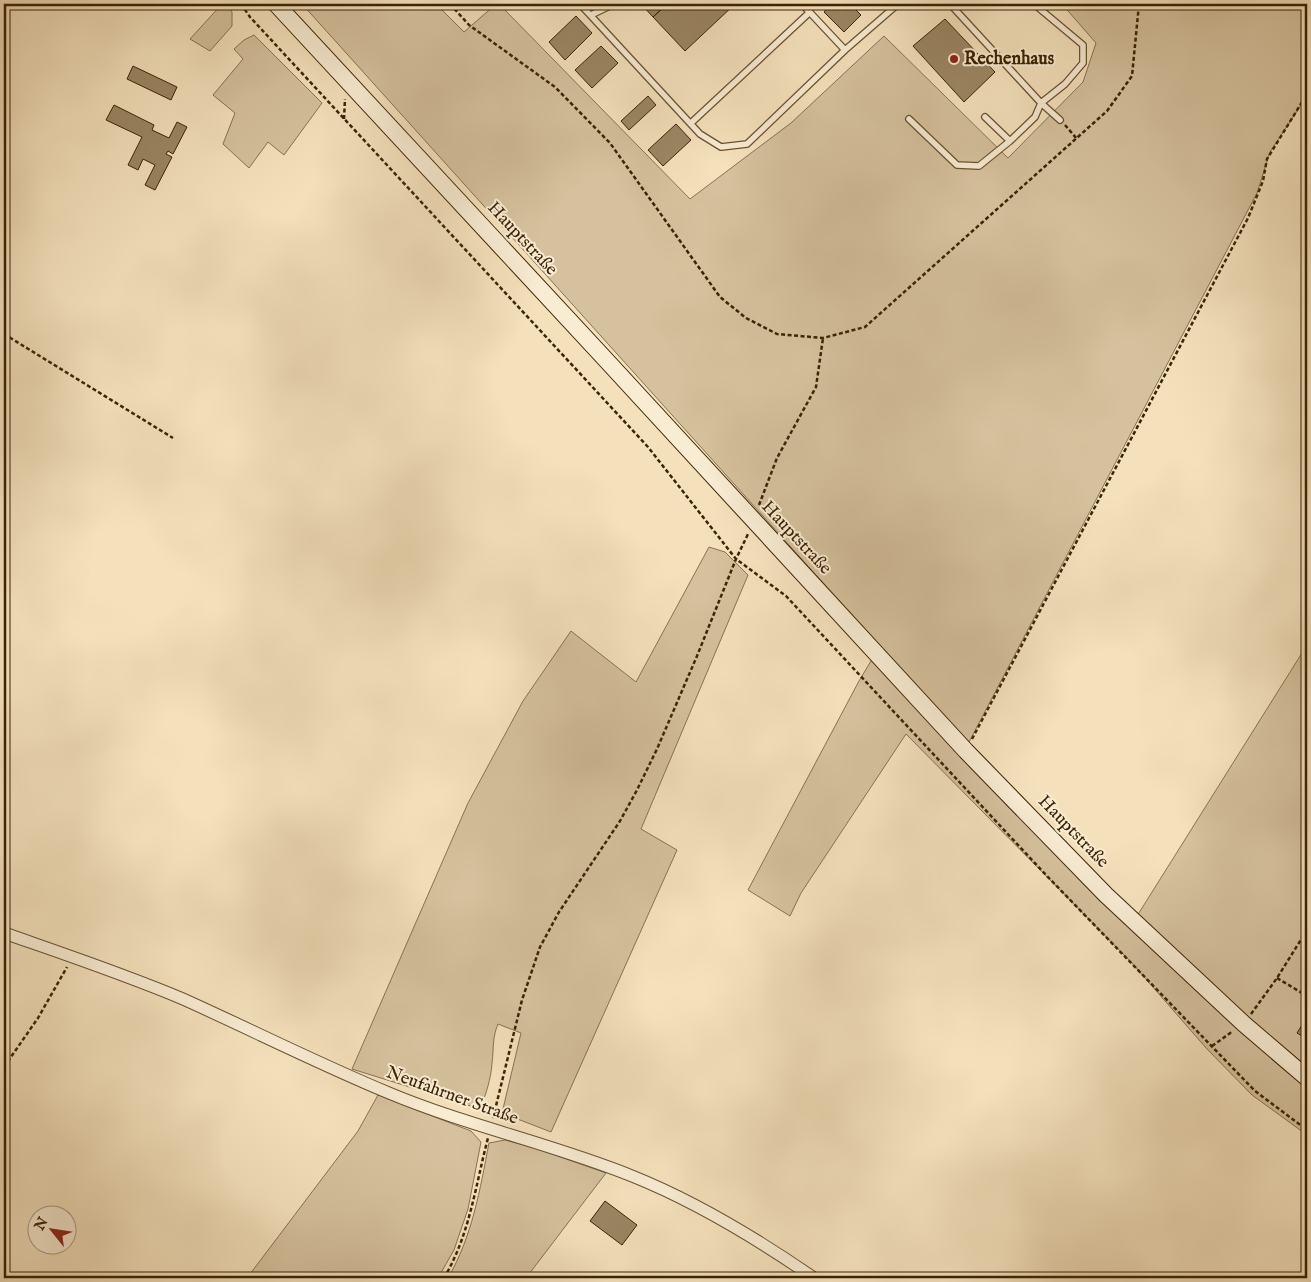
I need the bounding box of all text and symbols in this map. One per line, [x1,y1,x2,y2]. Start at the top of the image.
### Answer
place label: Rechenhaus [964,48,1055,71]
marker: Rechenhaus [948,53,960,65]
street label: Hauptstraße [482,197,562,281]
street label: Hauptstraße [756,496,836,580]
street label: Hauptstraße [1032,791,1114,873]
street label: Neufahrner Straße [383,1061,521,1131]
north arrow [28,1204,78,1254]
text: N [30,1214,52,1235]

